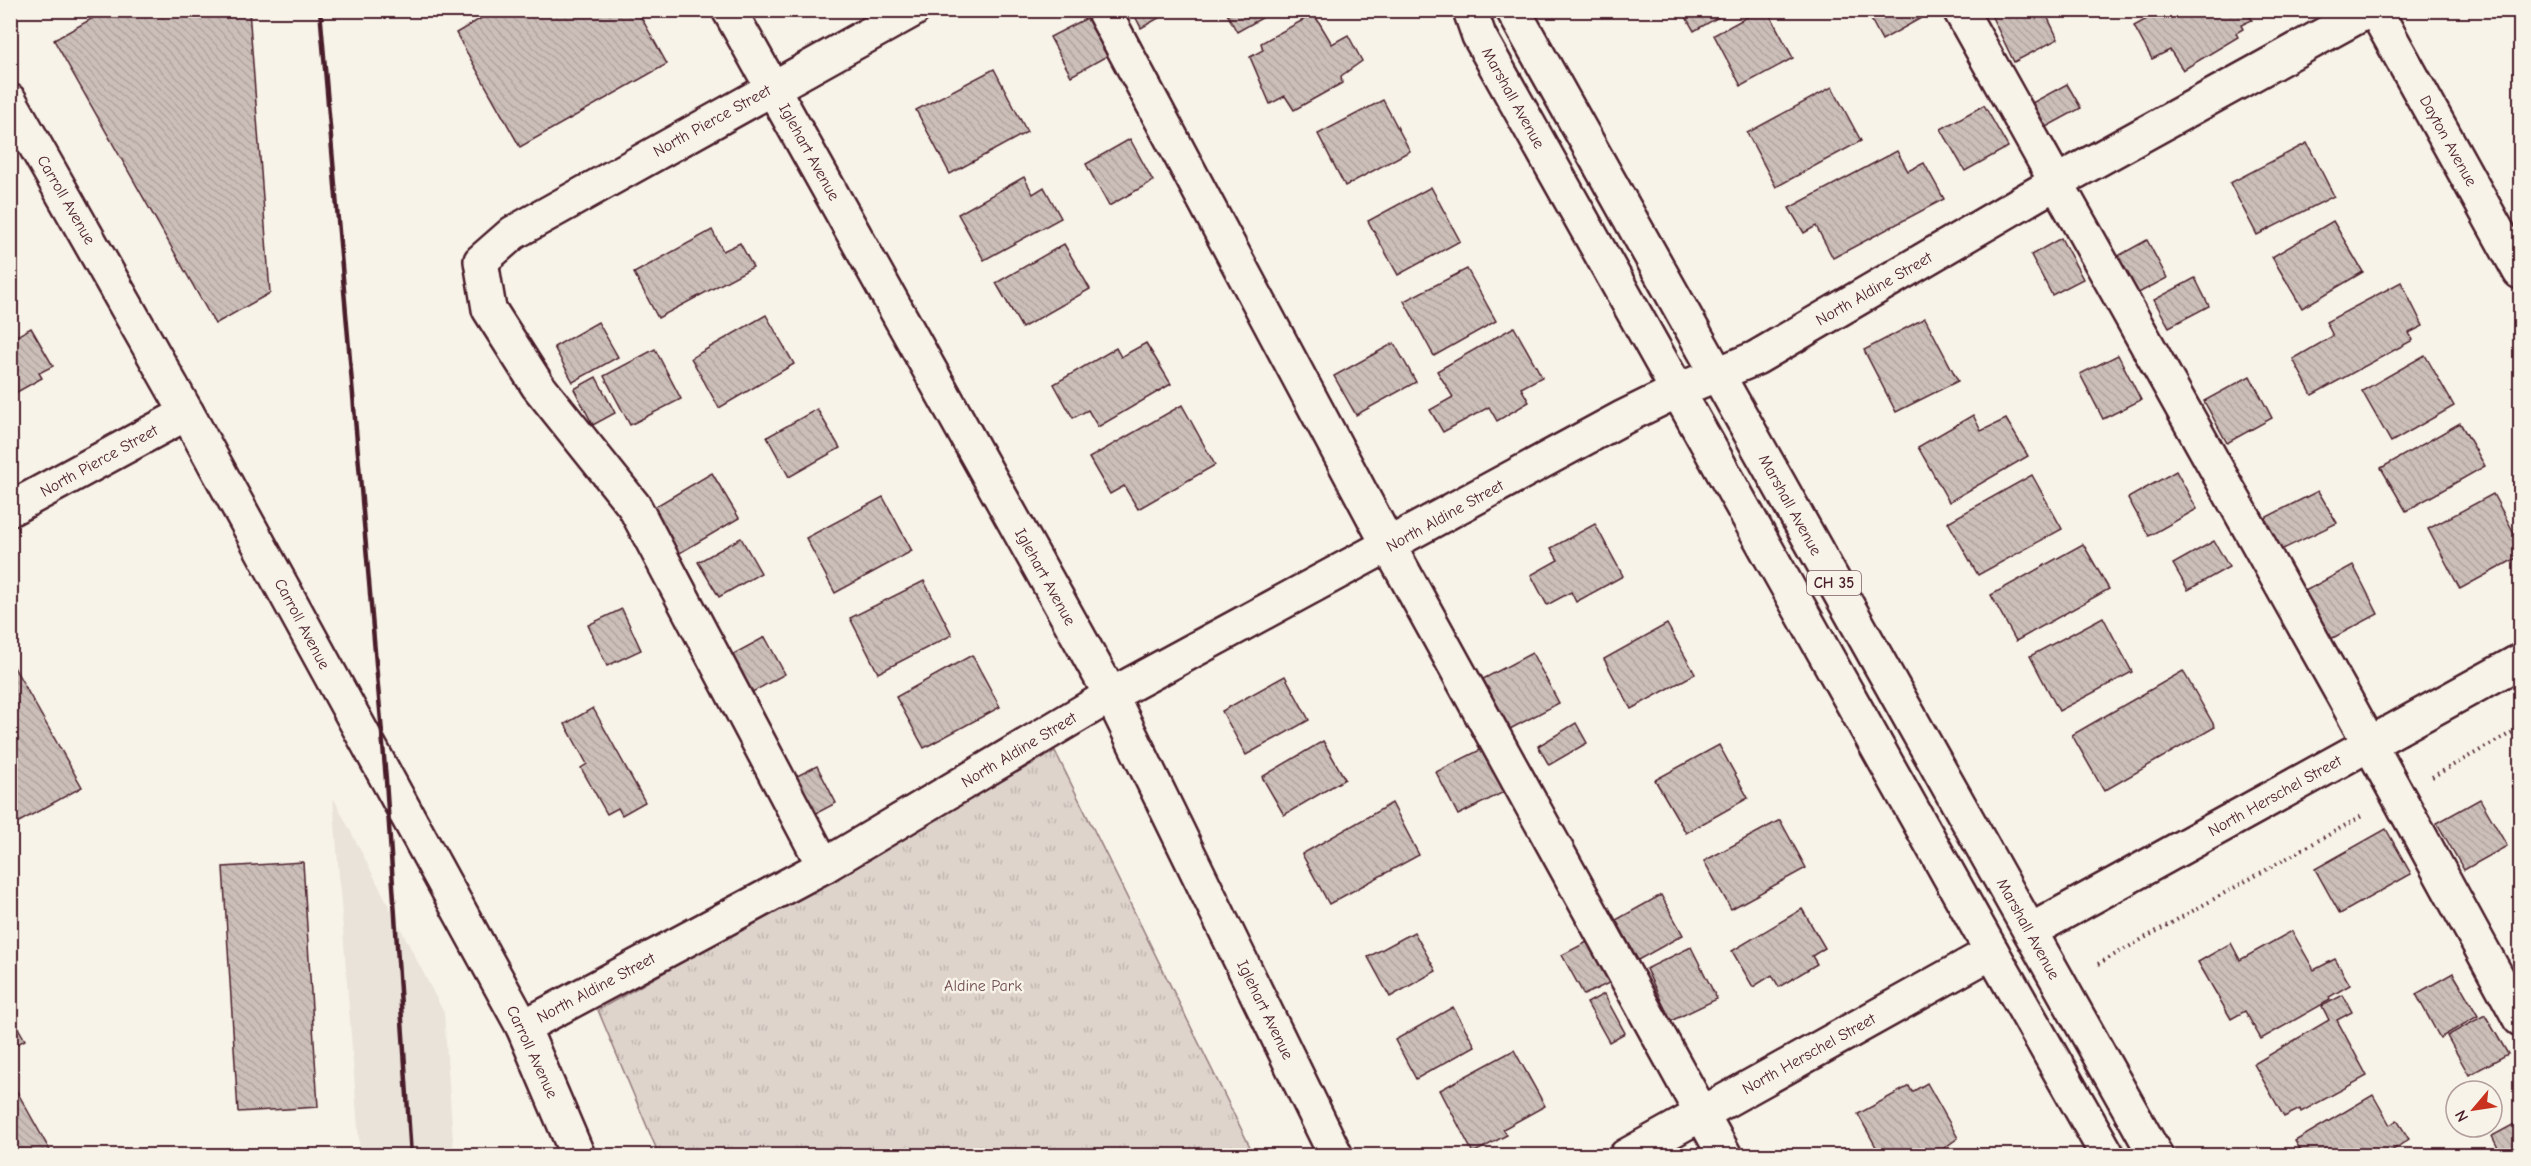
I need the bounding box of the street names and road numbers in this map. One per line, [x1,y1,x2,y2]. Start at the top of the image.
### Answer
street label: Marshall Avenue [1478,44,1548,152]
street label: North Pierce Street [650,81,774,161]
street label: Dayton Avenue [2416,92,2480,190]
street label: Iglehart Avenue [775,100,843,204]
street label: Carroll Avenue [33,152,99,248]
street label: North Aldine Street [1813,248,1936,330]
street label: North Pierce Street [37,421,161,501]
street label: Marshall Avenue [1755,451,1825,559]
street label: North Aldine Street [1383,476,1507,556]
street label: Iglehart Avenue [1011,525,1079,629]
road number: CH 35 [1807,571,1861,595]
street label: Carroll Avenue [271,576,333,672]
street label: North Aldine Street [958,708,1080,791]
street label: North Herschel Street [2205,752,2345,840]
street label: Marshall Avenue [1993,875,2063,983]
street label: North Aldine Street [534,949,658,1027]
street label: Iglehart Avenue [1233,957,1297,1063]
street label: Carroll Avenue [503,1003,561,1101]
street label: North Herschel Street [1739,1010,1879,1098]

